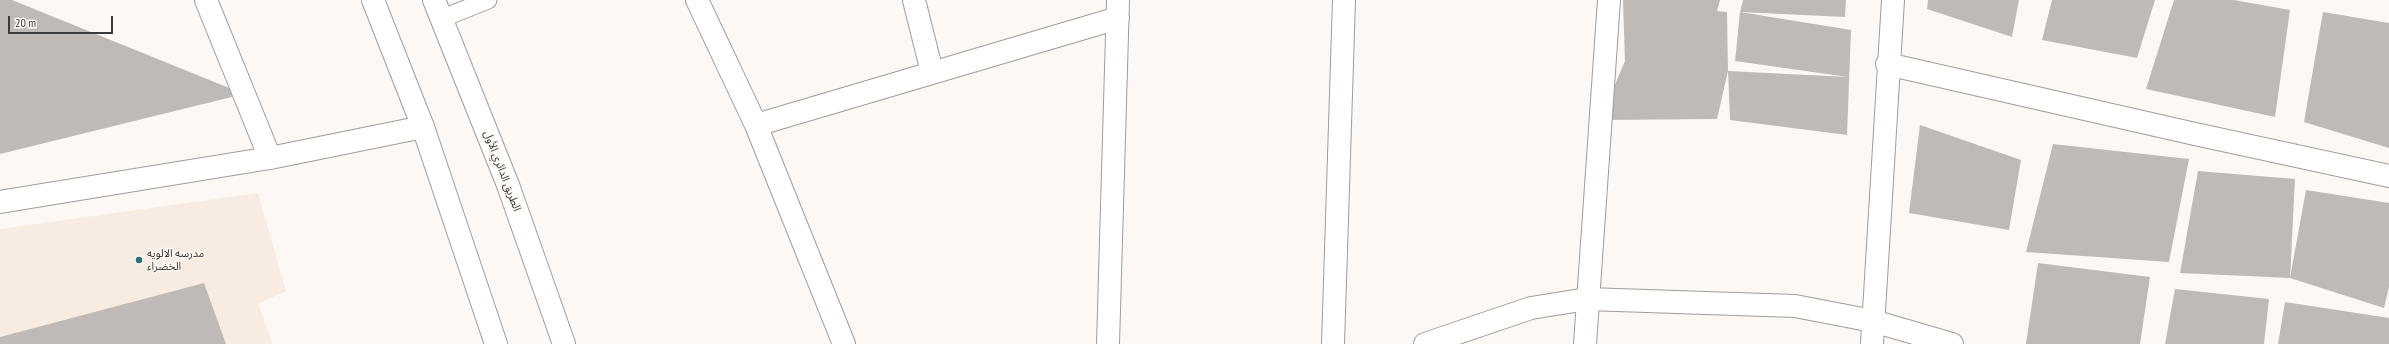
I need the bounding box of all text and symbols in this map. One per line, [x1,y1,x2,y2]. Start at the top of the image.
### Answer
scale bar [10,8,115,34]
text: 20 m [15,15,36,30]
street label: الطريق الدائري الأول [481,129,523,213]
place label: مدرسه الالويه الخضراء [147,247,204,273]
marker: مدرسه الالويه الخضراء [134,255,144,265]

